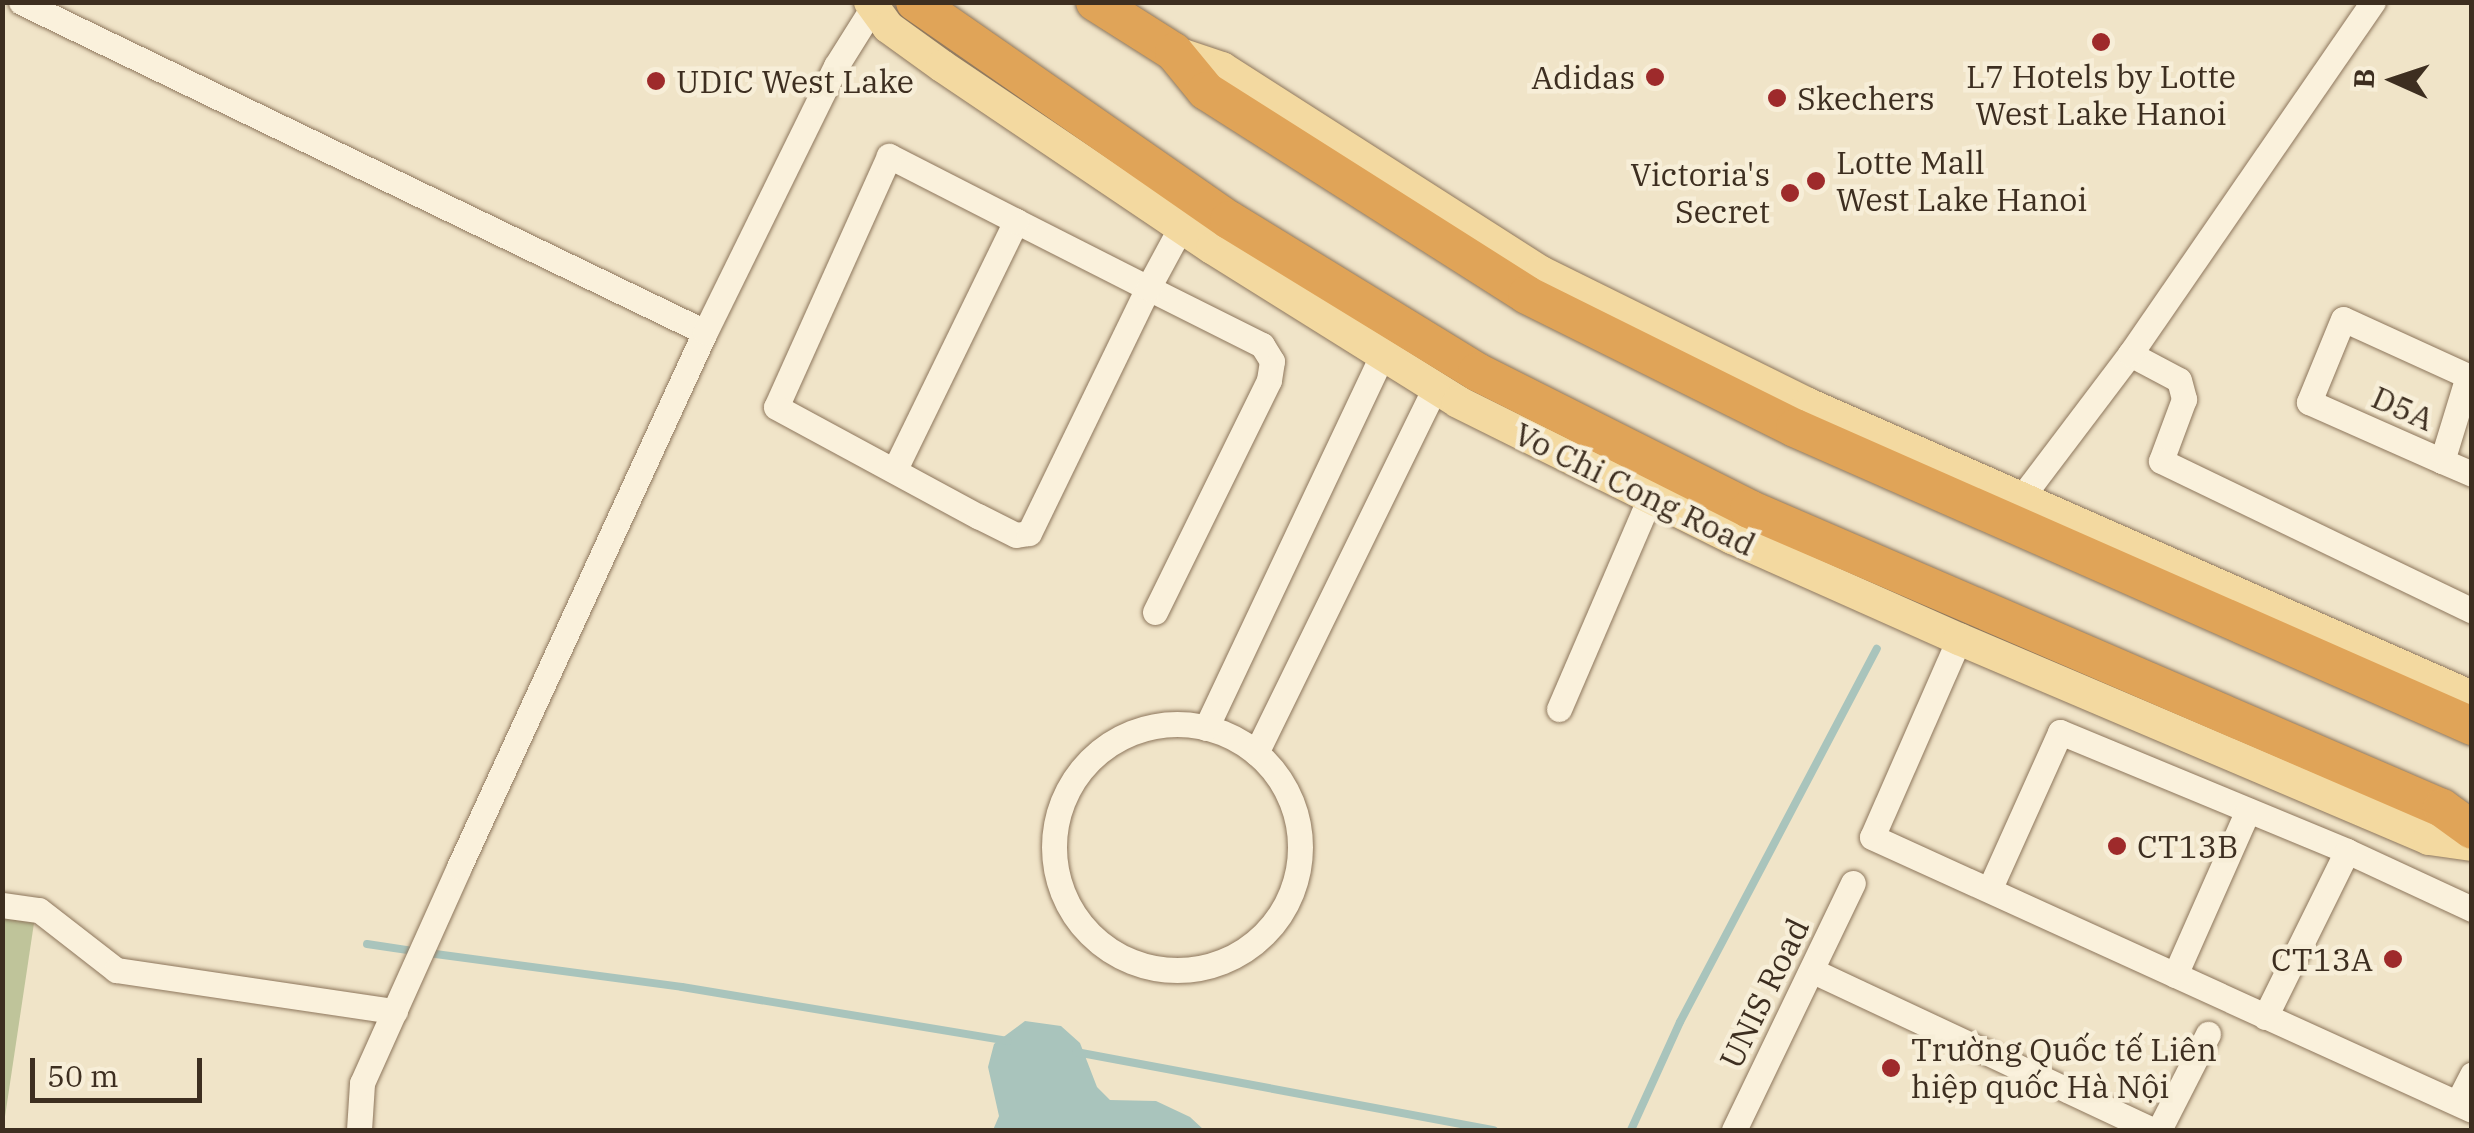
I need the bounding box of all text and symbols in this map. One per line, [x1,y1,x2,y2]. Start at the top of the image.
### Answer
north arrow [2344,30,2444,130]
marker: L7 Hotels by Lotte West Lake Hanoi [2090,31,2112,53]
place label: Adidas [1531,58,1635,96]
place label: L7 Hotels by Lotte West Lake Hanoi [1966,58,2236,133]
place label: UDIC West Lake [676,62,914,100]
marker: Adidas [1644,66,1666,88]
text: B [2345,68,2383,89]
marker: UDIC West Lake [645,70,667,92]
place label: Skechers [1797,79,1935,117]
marker: Skechers [1766,87,1788,109]
place label: Lotte Mall West Lake Hanoi [1836,144,2087,219]
place label: Victoria's Secret [1630,156,1770,231]
marker: Lotte Mall West Lake Hanoi [1805,170,1827,192]
marker: Victoria's Secret [1779,182,1801,204]
street label: D5A [2366,377,2440,439]
street label: Vo Chi Cong Road [1508,414,1762,564]
place label: CT13B [2137,827,2238,865]
marker: CT13B [2106,835,2128,857]
street label: UNIS Road [1711,912,1817,1074]
place label: CT13A [2271,940,2373,978]
marker: CT13A [2382,948,2404,970]
place label: Trường Quốc tế Liên hiệp quốc Hà Nội [1911,1031,2217,1106]
scale bar [35,1038,208,1100]
text: 50 m [47,1056,119,1095]
marker: Trường Quốc tế Liên hiệp quốc Hà Nội [1880,1057,1902,1079]

